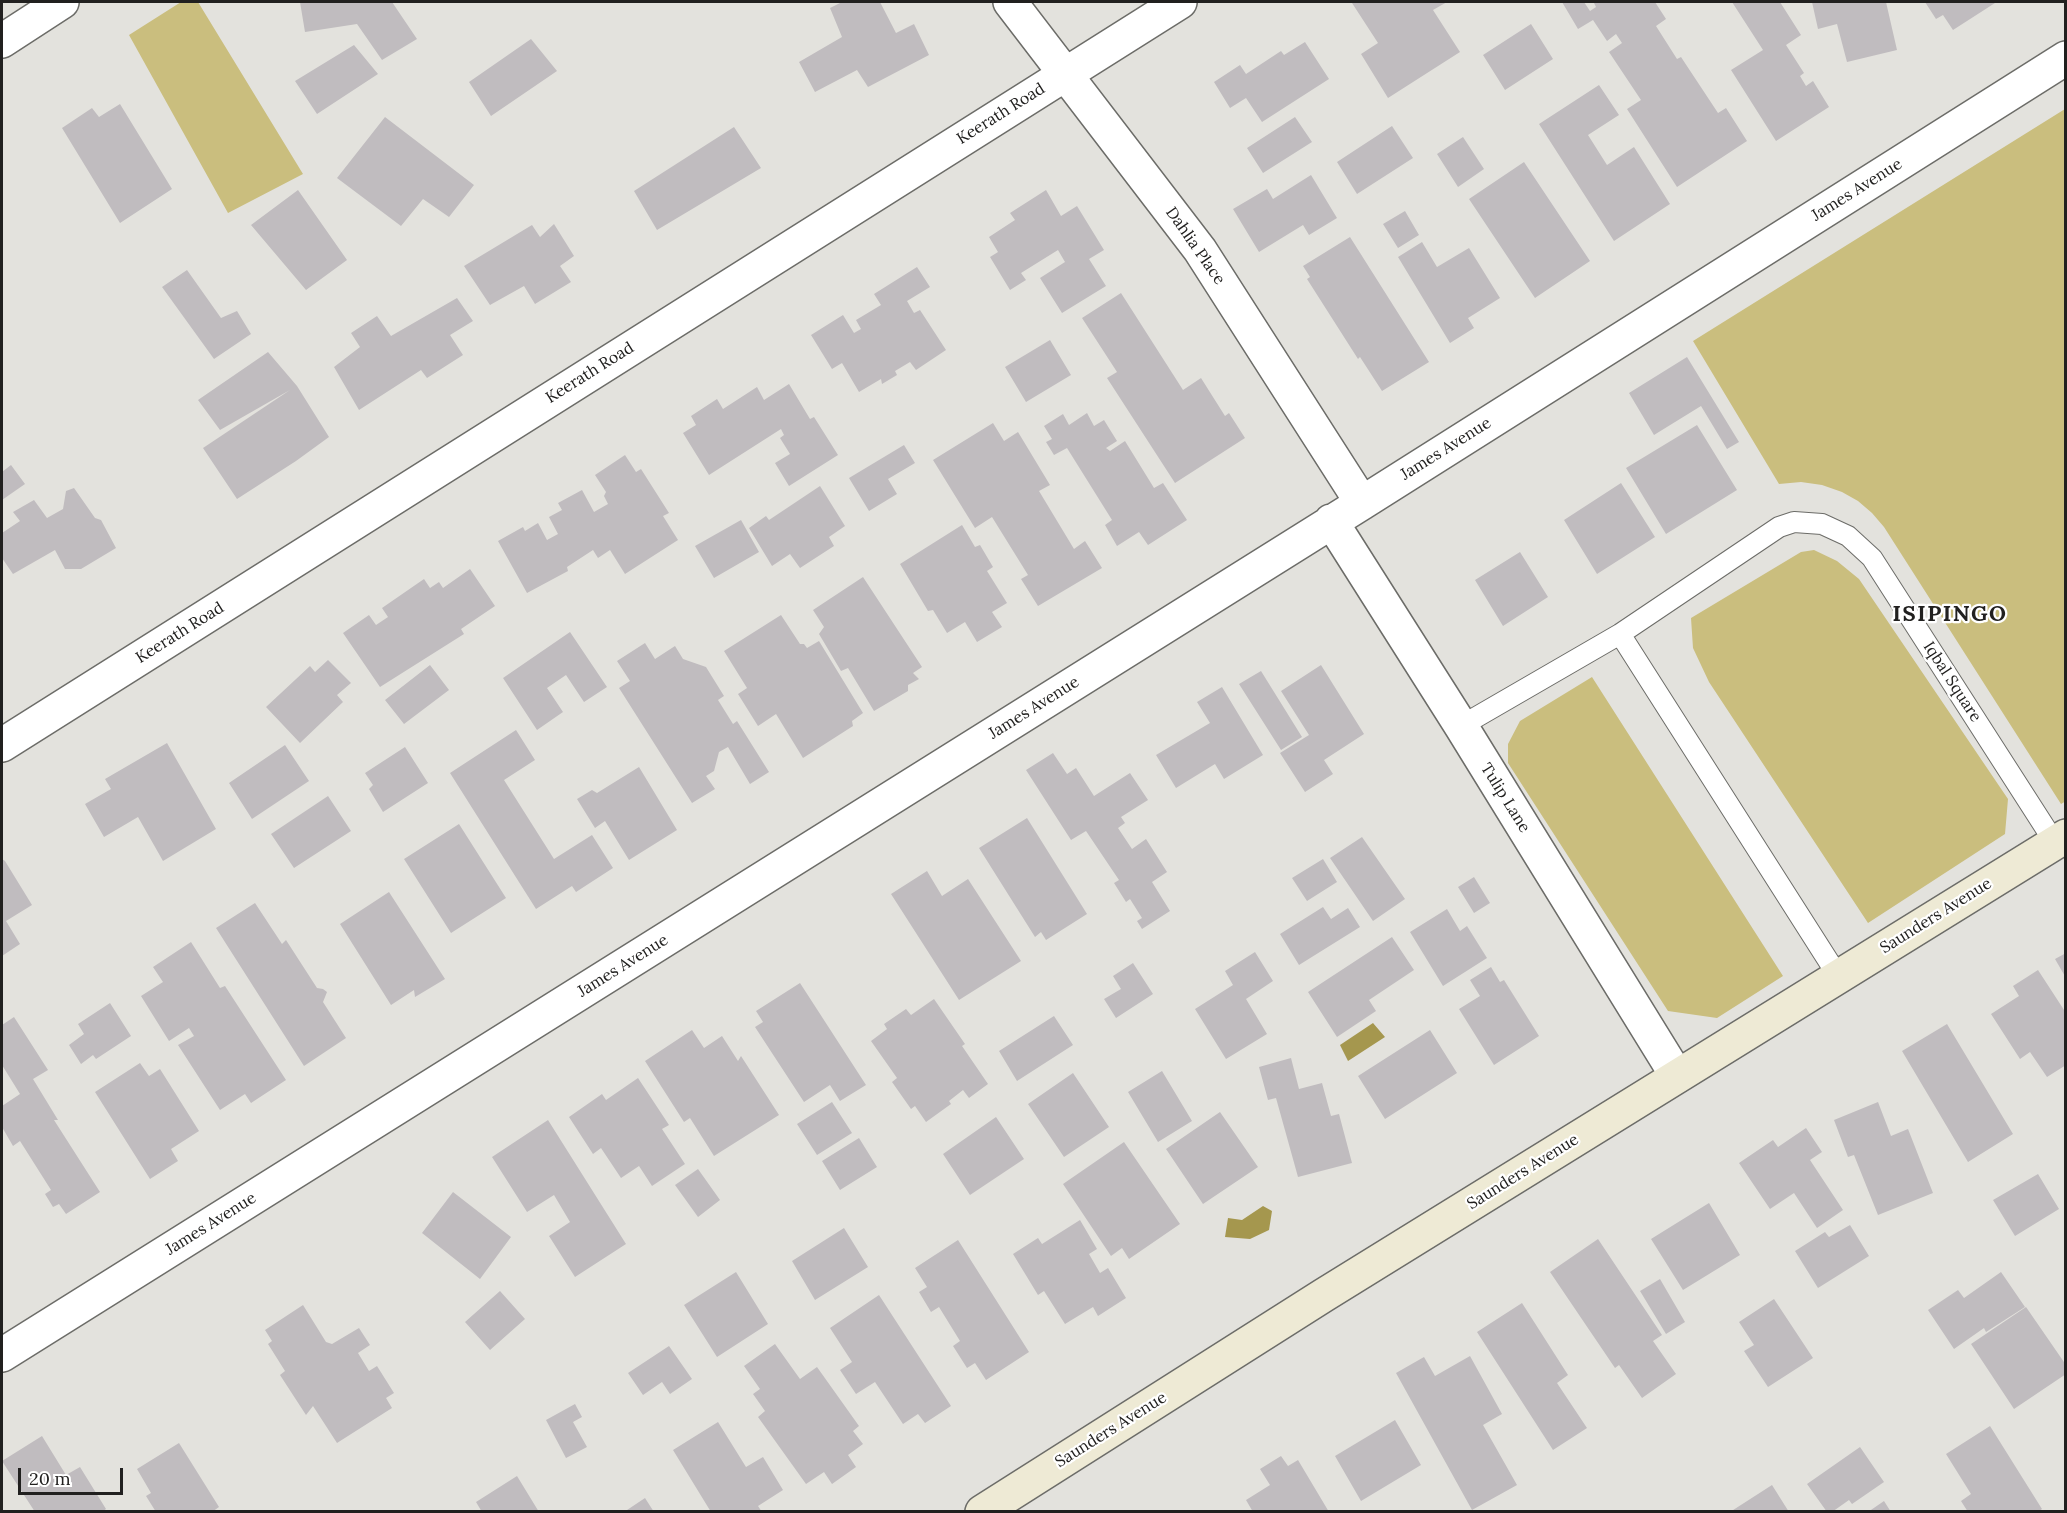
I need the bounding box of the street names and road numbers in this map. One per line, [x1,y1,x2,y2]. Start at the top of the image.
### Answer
street label: Keerath Road [954,79,1048,149]
street label: James Avenue [1808,155,1906,225]
street label: Dahlia Place [1161,204,1229,288]
street label: Keerath Road [543,338,637,408]
street label: James Avenue [1397,414,1495,484]
street label: Keerath Road [133,598,227,668]
street label: Iqbal Square [1919,638,1985,726]
street label: James Avenue [985,673,1083,743]
street label: Tulip Lane [1476,760,1534,836]
street label: Saunders Avenue [1877,874,1995,958]
street label: James Avenue [574,931,672,1001]
street label: Saunders Avenue [1464,1130,1582,1214]
street label: James Avenue [162,1189,260,1259]
street label: Saunders Avenue [1052,1388,1170,1472]

